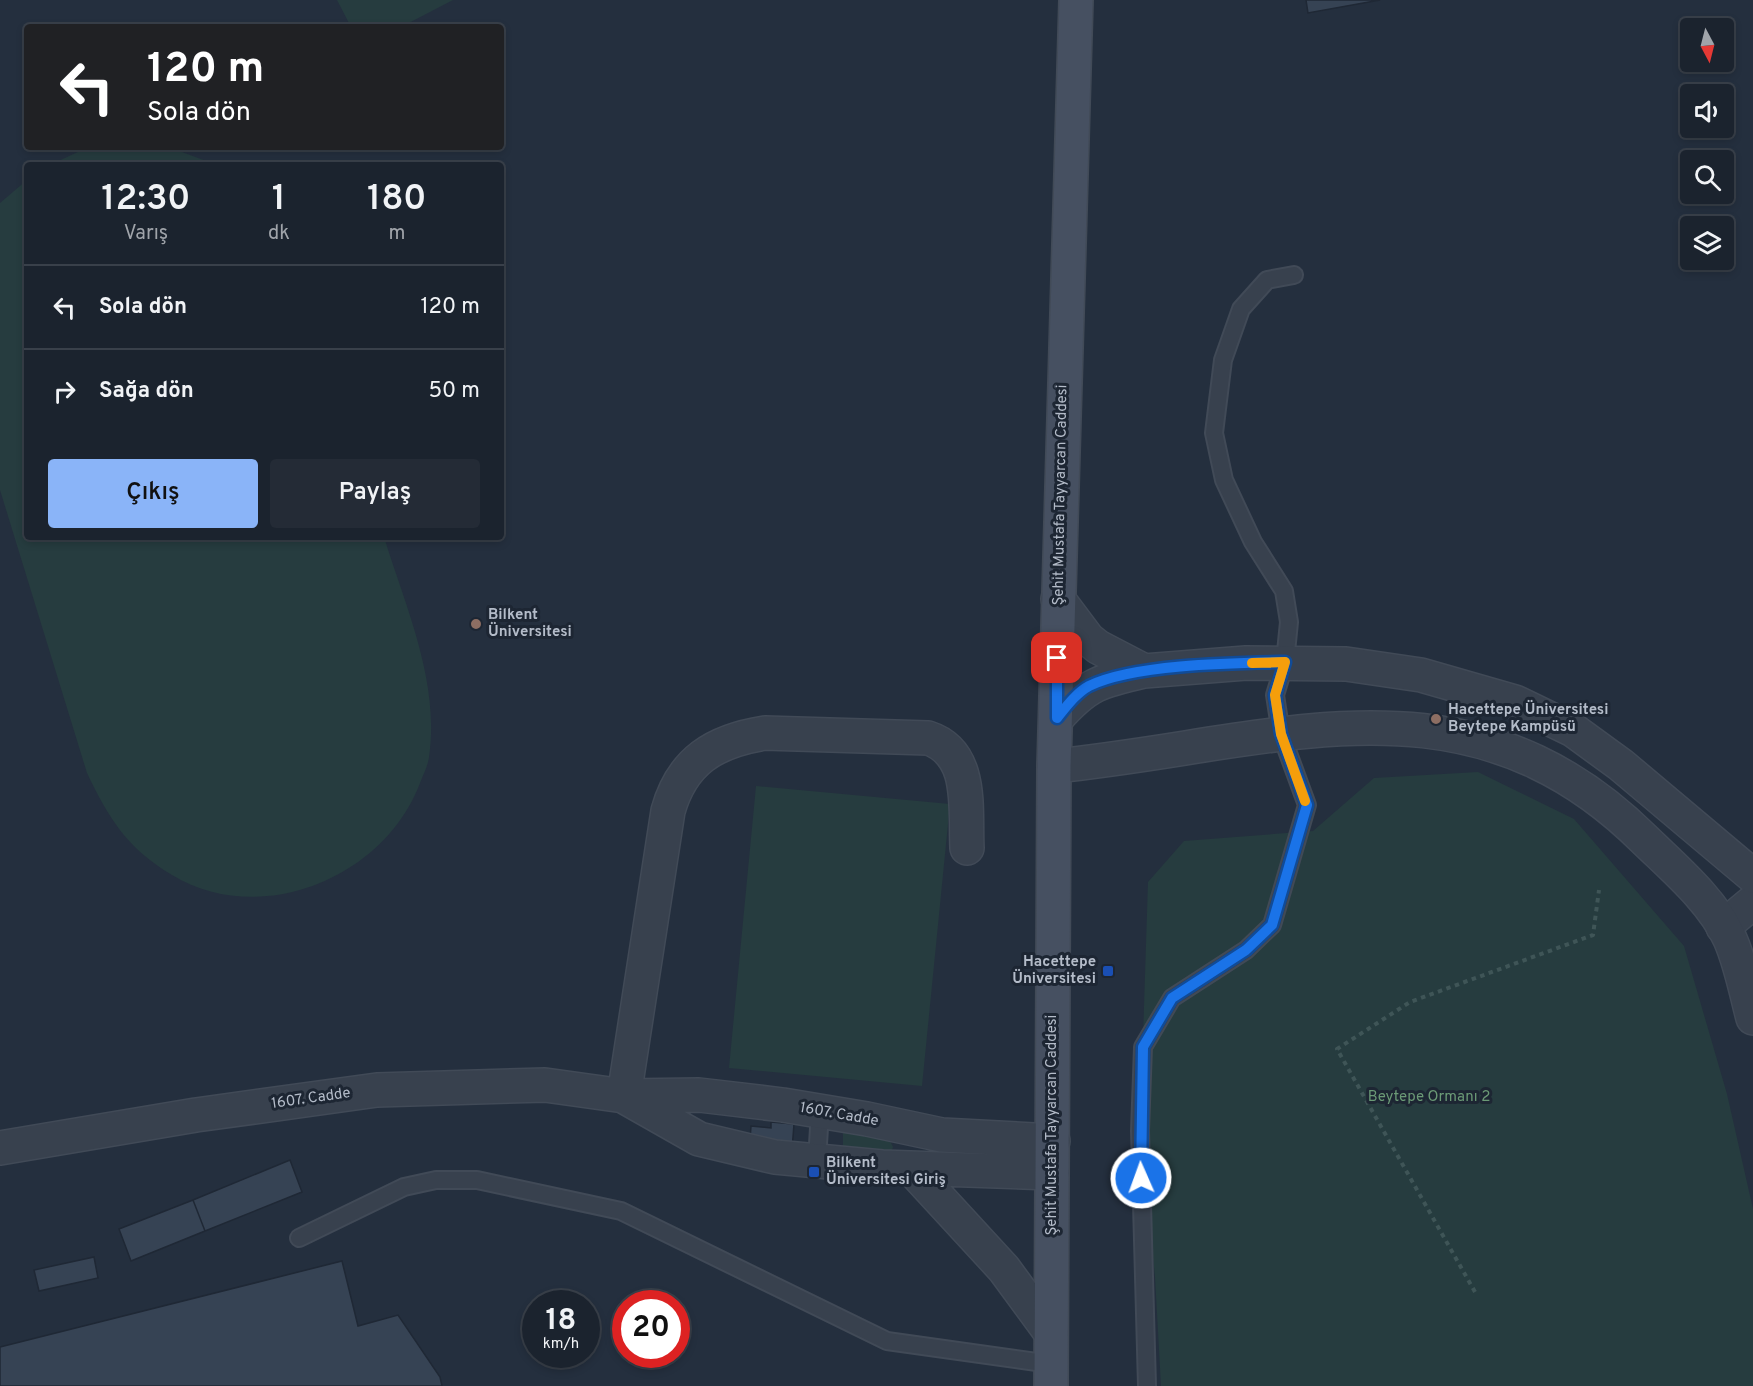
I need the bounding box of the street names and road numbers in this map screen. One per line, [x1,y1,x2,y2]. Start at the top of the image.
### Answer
street label: Şehit Mustafa Tayyarcan Caddesi [1050,384,1072,606]
street label: Şehit Mustafa Tayyarcan Caddesi [1043,1015,1062,1235]
street label: 1607. Cadde [270,1084,352,1114]
street label: 1607. Cadde [798,1099,880,1131]

